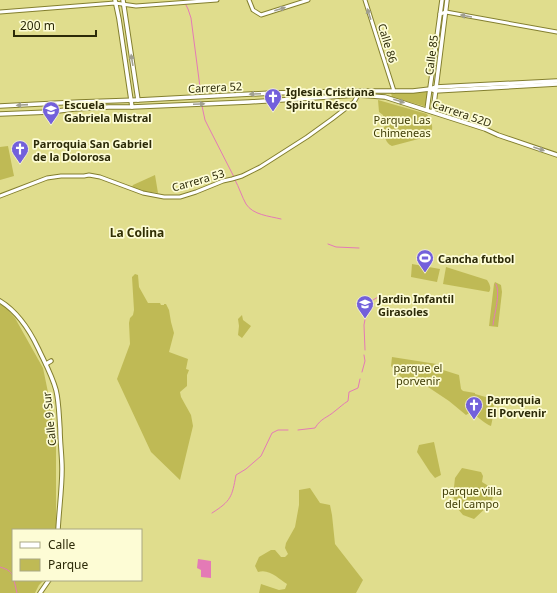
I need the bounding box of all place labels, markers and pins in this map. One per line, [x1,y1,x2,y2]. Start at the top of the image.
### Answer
place label: Iglesia Cristiana Spiritu Résco [286,84,375,112]
church icon: Iglesia Cristiana Spiritu Résco [263,87,283,112]
place label: Escuela Gabriela Mistral [64,97,152,125]
school or university icon: Escuela Gabriela Mistral [41,100,61,125]
place label: Parroquia San Gabriel de la Dolorosa [33,136,152,164]
church icon: Parroquia San Gabriel de la Dolorosa [10,139,30,164]
sports icon: Cancha futbol [415,248,435,273]
place label: Cancha futbol [438,251,514,266]
place label: Jardin Infantil Girasoles [377,291,454,319]
school or university icon: Jardin Infantil Girasoles [355,294,375,319]
place label: Parroquia El Porvenir [487,392,546,420]
church icon: Parroquia El Porvenir [464,395,484,420]

